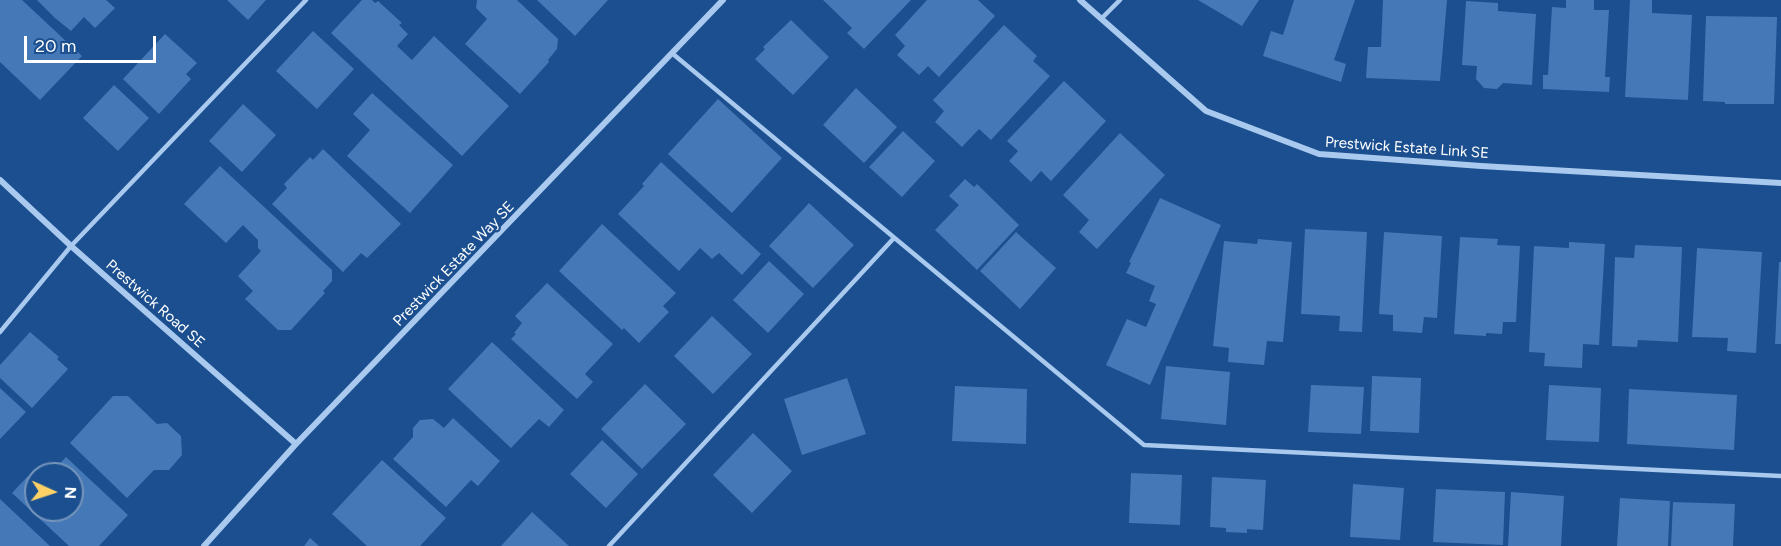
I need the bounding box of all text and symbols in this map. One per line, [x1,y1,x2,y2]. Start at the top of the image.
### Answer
scale bar [27,24,159,62]
text: 20 m [35,35,76,57]
street label: Prestwick Estate Link SE [1324,133,1490,163]
street label: Prestwick Estate Way SE [390,198,518,330]
street label: Prestwick Road SE [102,256,208,352]
north arrow [24,462,84,522]
text: N [61,486,80,500]

